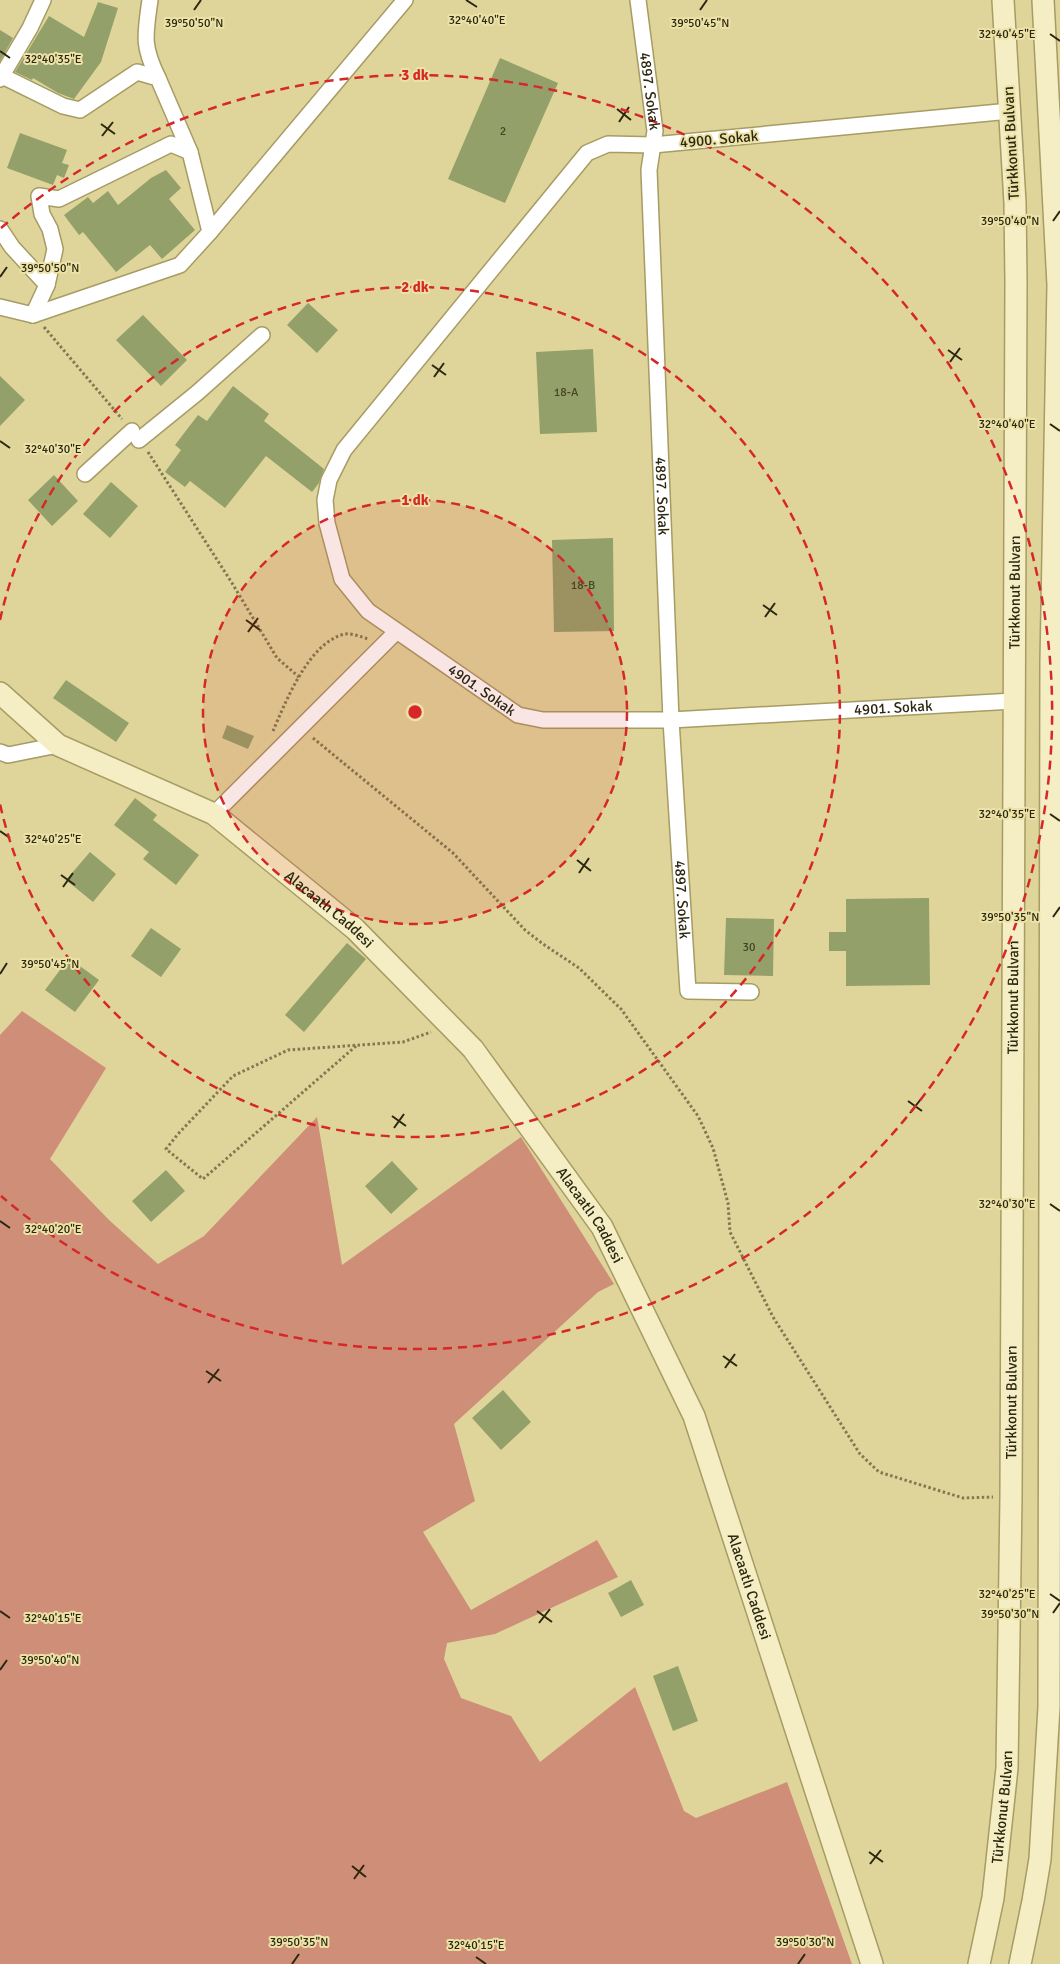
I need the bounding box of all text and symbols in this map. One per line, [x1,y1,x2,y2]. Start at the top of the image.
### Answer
text: 32°40'40"E [448,13,506,28]
text: 39°50'50"N [165,16,223,31]
text: 39°50'45"N [671,16,729,31]
text: 32°40'45"E [978,27,1036,42]
street label: 4897. Sokak [636,51,664,132]
text: 32°40'35"E [24,52,82,67]
text: 3 dk [401,66,429,84]
street label: Türkkonut Bulvarı [999,86,1023,200]
house number: 2 [500,124,506,139]
street label: 4900. Sokak [679,127,759,151]
text: 39°50'40"N [981,214,1039,229]
text: 39°50'50"N [21,261,79,276]
text: 2 dk [401,278,429,296]
house number: 18-A [554,385,579,400]
text: 32°40'40"E [978,417,1036,432]
text: 32°40'30"E [24,442,82,457]
street label: 4897. Sokak [651,457,673,536]
text: 1 dk [401,491,429,509]
street label: Türkkonut Bulvarı [1005,535,1024,649]
house number: 18-B [571,578,595,593]
street label: 4901. Sokak [444,660,520,720]
street label: 4901. Sokak [853,697,933,719]
centre of rings [406,703,424,721]
text: 32°40'35"E [978,807,1036,822]
text: 32°40'25"E [24,832,82,847]
street label: 4897. Sokak [671,860,694,940]
street label: Alacaatlı Caddesi [281,867,378,952]
text: 39°50'35"N [981,910,1039,925]
house number: 30 [743,940,755,955]
street label: Türkkonut Bulvarı [1004,940,1022,1054]
text: 39°50'45"N [21,957,79,972]
street label: Alacaatlı Caddesi [553,1163,627,1266]
text: 32°40'30"E [978,1197,1036,1212]
text: 32°40'20"E [24,1222,82,1237]
street label: Türkkonut Bulvarı [1002,1345,1021,1459]
street label: Alacaatlı Caddesi [724,1531,775,1642]
text: 32°40'25"E [978,1587,1036,1602]
text: 39°50'30"N [981,1607,1039,1622]
text: 32°40'15"E [24,1611,82,1626]
text: 39°50'40"N [21,1653,79,1668]
street label: Türkkonut Bulvarı [988,1750,1016,1865]
text: 39°50'35"N [270,1935,328,1950]
text: 39°50'30"N [776,1935,834,1950]
text: 32°40'15"E [447,1938,505,1953]

